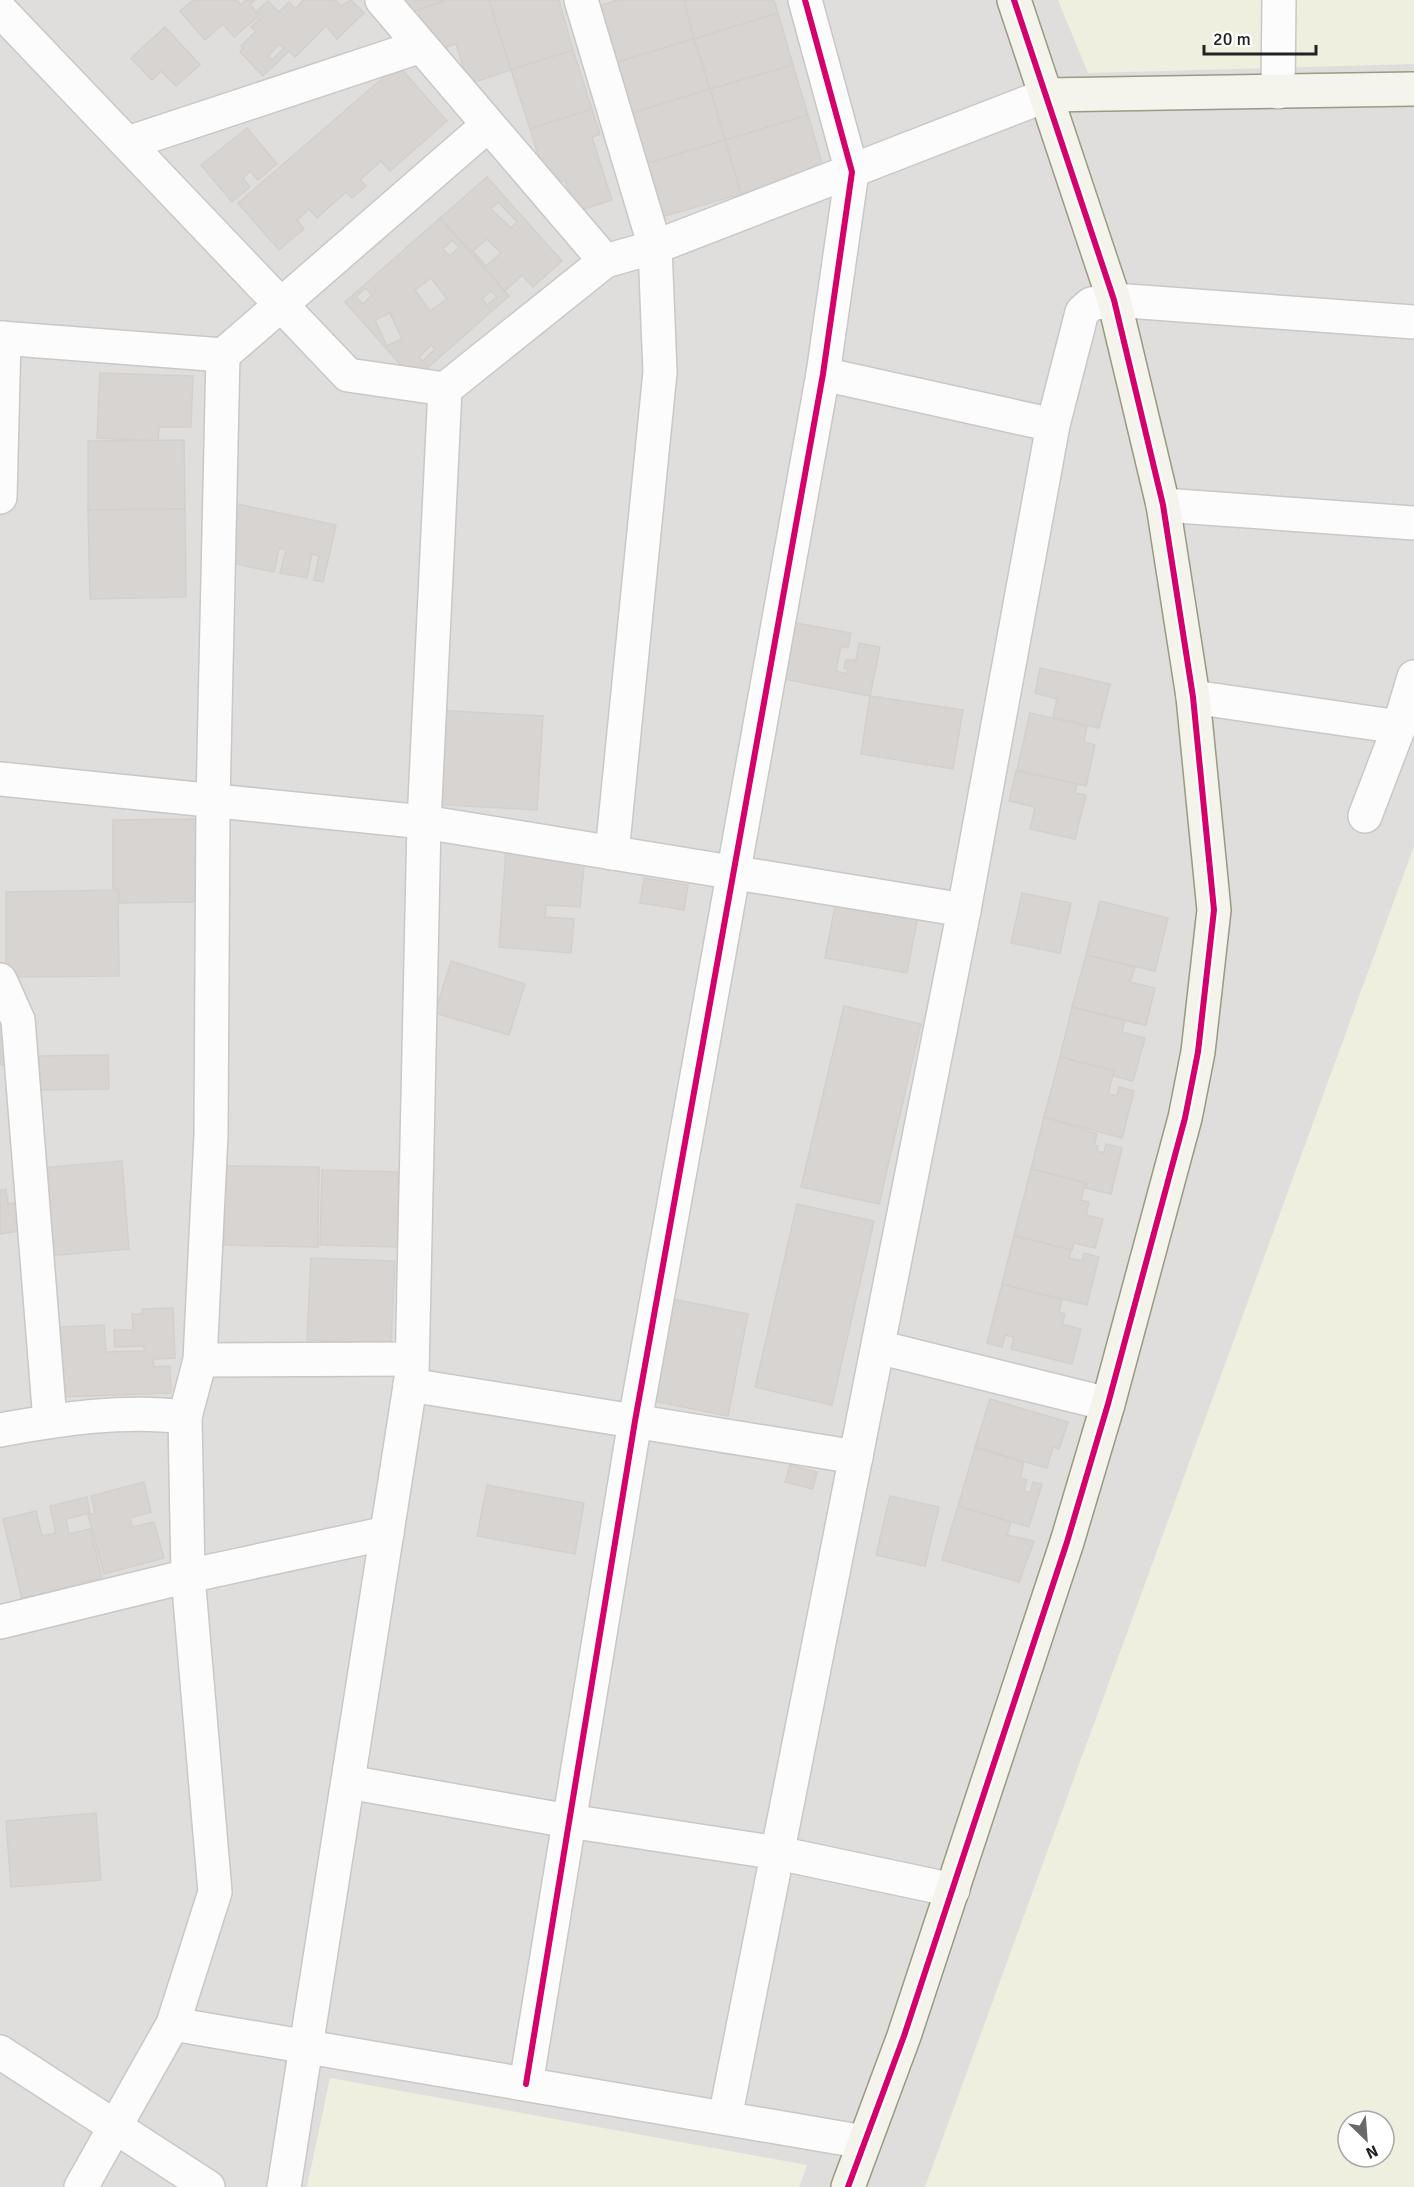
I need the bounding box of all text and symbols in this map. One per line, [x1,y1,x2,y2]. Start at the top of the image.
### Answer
scale bar [1204,18,1316,56]
text: 20 m [1213,28,1251,50]
north arrow [1336,2109,1396,2169]
text: N [1363,2140,1381,2163]

